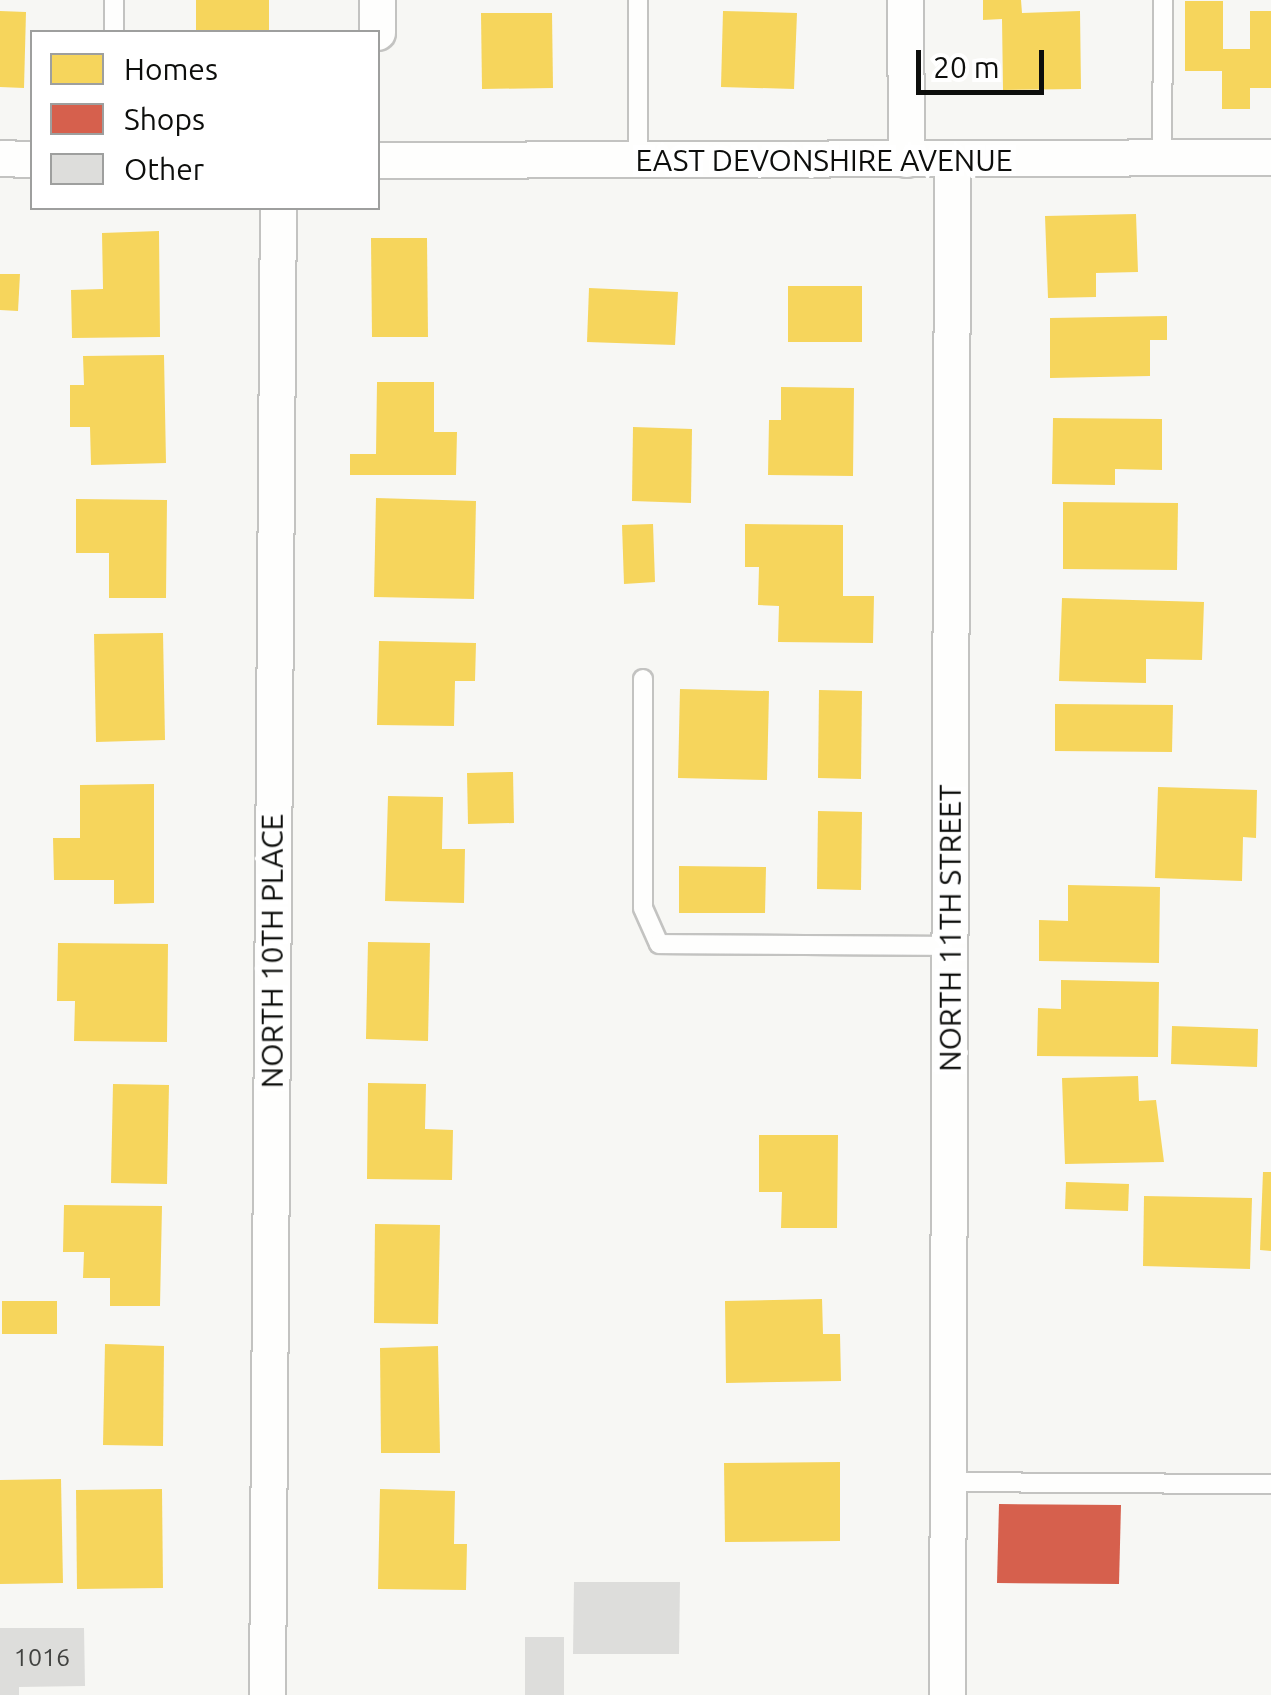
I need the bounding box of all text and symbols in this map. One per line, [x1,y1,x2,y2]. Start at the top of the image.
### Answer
legend [30,30,380,210]
scale bar [921,30,1048,92]
text: 20 m [933,50,1000,84]
text: Homes [124,52,218,86]
text: Shops [124,102,205,136]
street label: EAST DEVONSHIRE AVENUE [635,142,1013,178]
text: Other [124,152,204,186]
street label: NORTH 11TH STREET [932,784,968,1072]
street label: NORTH 10TH PLACE [254,814,290,1088]
house number: 1016 [14,1642,70,1672]

